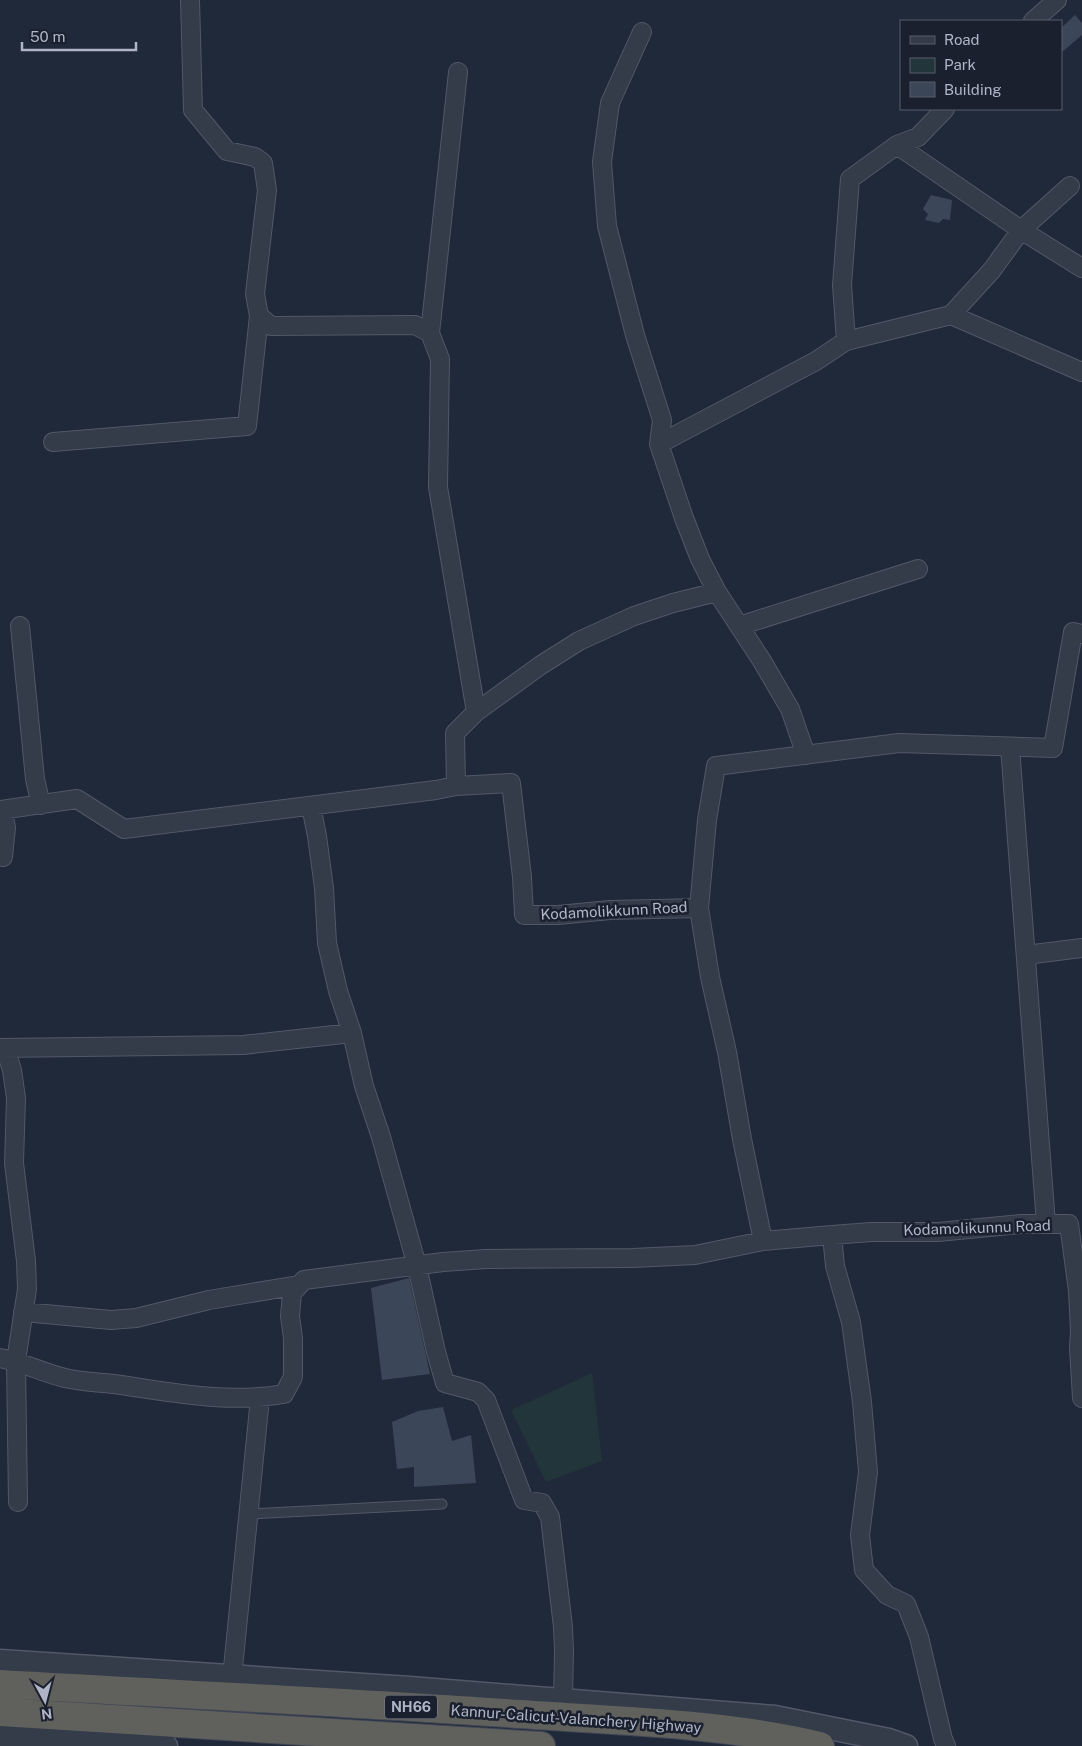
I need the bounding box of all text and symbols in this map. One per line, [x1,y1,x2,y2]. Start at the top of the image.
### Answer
scale bar [22,20,136,52]
legend [900,20,1062,110]
text: 50 m [30,28,65,45]
text: Road [944,31,980,48]
text: Park [944,56,976,73]
text: Building [944,81,1002,98]
street label: Kodamolikkunn Road [540,898,688,923]
street label: Kodamolikunnu Road [903,1216,1051,1239]
north arrow [20,1676,70,1726]
road number: NH66 [385,1695,437,1718]
street label: Kannur-Calicut-Valanchery Highway [450,1701,702,1736]
text: N [40,1705,53,1723]

